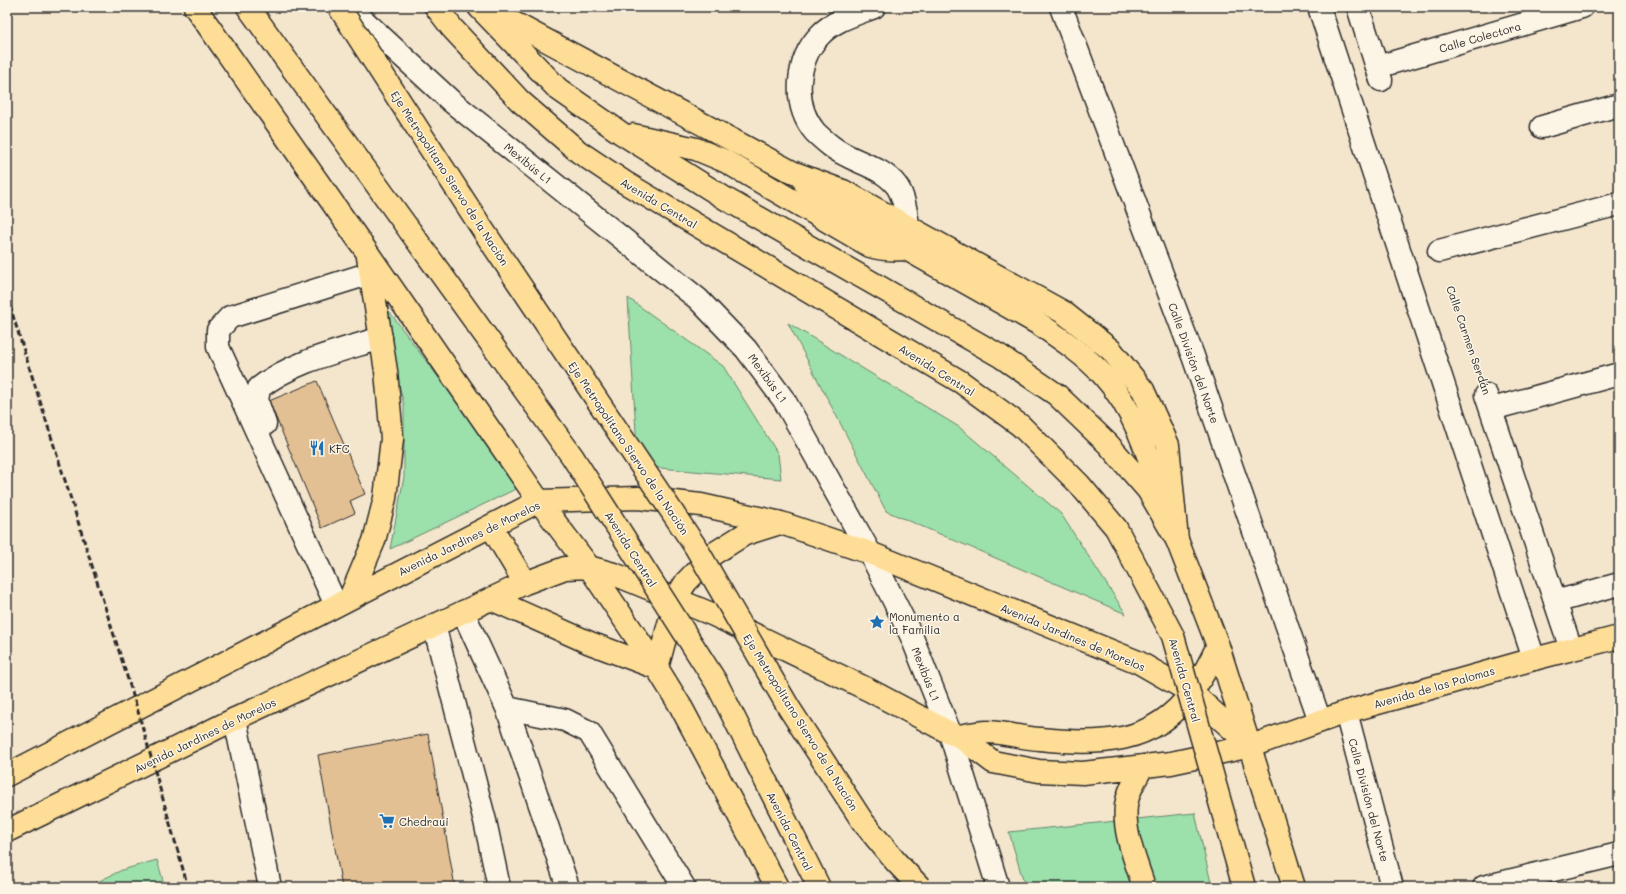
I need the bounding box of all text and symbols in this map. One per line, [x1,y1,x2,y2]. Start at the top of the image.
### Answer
street label: Calle Colectora [1437,18,1523,56]
street label: Eje Metropolitano Siervo de la Nación [388,88,512,268]
street label: Mexibús L1 [501,139,555,187]
street label: Avenida Central [618,174,700,232]
street label: Calle Carmen Serdán [1443,283,1495,397]
street label: Calle División del Norte [1165,301,1223,426]
street label: Avenida Central [896,341,978,399]
street label: Mexibús L1 [745,350,791,406]
street label: Eje Metropolitano Siervo de la Nación [565,359,693,537]
restaurant icon: KFC [308,439,326,457]
place label: KFC [329,441,350,456]
street label: Avenida Jardines de Morelos [396,497,542,579]
street label: Avenida Central [602,508,660,590]
street label: Avenida Jardines de Morelos [998,600,1148,674]
place label: Monumento a la Familia [889,609,960,637]
place icon: Monumento a la Familia [868,613,886,631]
street label: Eje Metropolitano Siervo de la Nación [740,631,862,813]
street label: Avenida Central [1166,636,1204,724]
street label: Mexibús L1 [908,645,944,703]
street label: Avenida de las Palomas [1372,662,1496,712]
street label: Avenida Jardines de Morelos [132,694,278,776]
street label: Calle División del Norte [1345,737,1393,864]
street label: Avenida Central [764,789,816,873]
supermarket icon: Chedraui [378,812,396,830]
place label: Chedraui [399,814,449,829]

